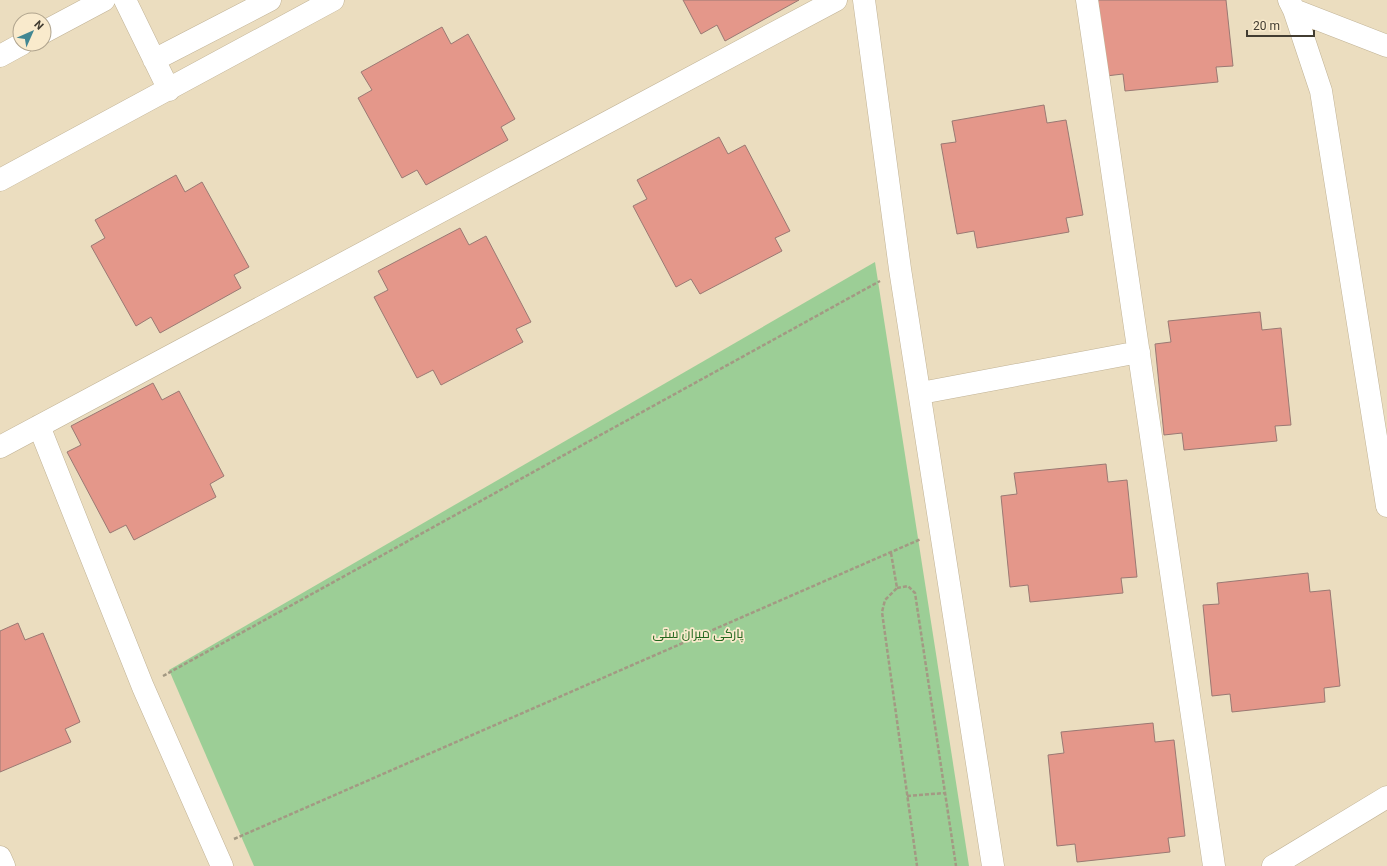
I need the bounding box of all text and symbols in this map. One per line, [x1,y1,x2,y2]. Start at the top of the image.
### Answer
north arrow [12,12,52,52]
scale bar [1247,12,1314,38]
text: N [31,18,46,33]
text: 20 m [1253,19,1280,33]
park label: پارکی میران ستی [652,626,744,643]

